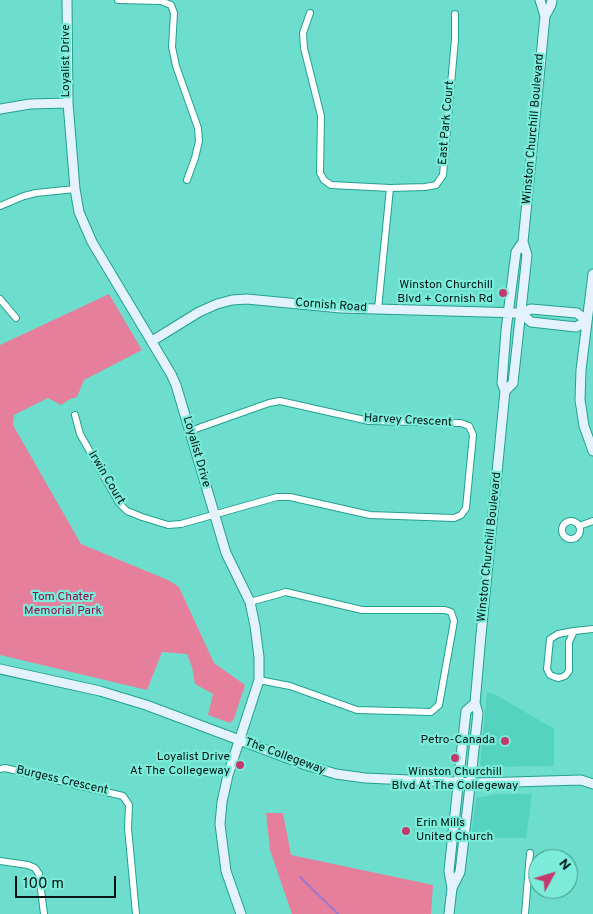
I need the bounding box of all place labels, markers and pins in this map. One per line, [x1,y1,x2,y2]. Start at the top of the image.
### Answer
place label: Winston Churchill Blvd + Cornish Rd [397,279,493,307]
marker: Winston Churchill Blvd + Cornish Rd [497,287,509,299]
place label: Petro-Canada [420,734,495,748]
marker: Petro-Canada [499,735,511,747]
place label: Loyalist Drive At The Collegeway [130,751,230,779]
marker: Winston Churchill Blvd At The Collegeway [449,752,461,764]
marker: Loyalist Drive At The Collegeway [234,759,246,771]
place label: Winston Churchill Blvd At The Collegeway [392,766,518,794]
place label: Erin Mills United Church [416,817,493,845]
marker: Erin Mills United Church [400,825,412,837]

